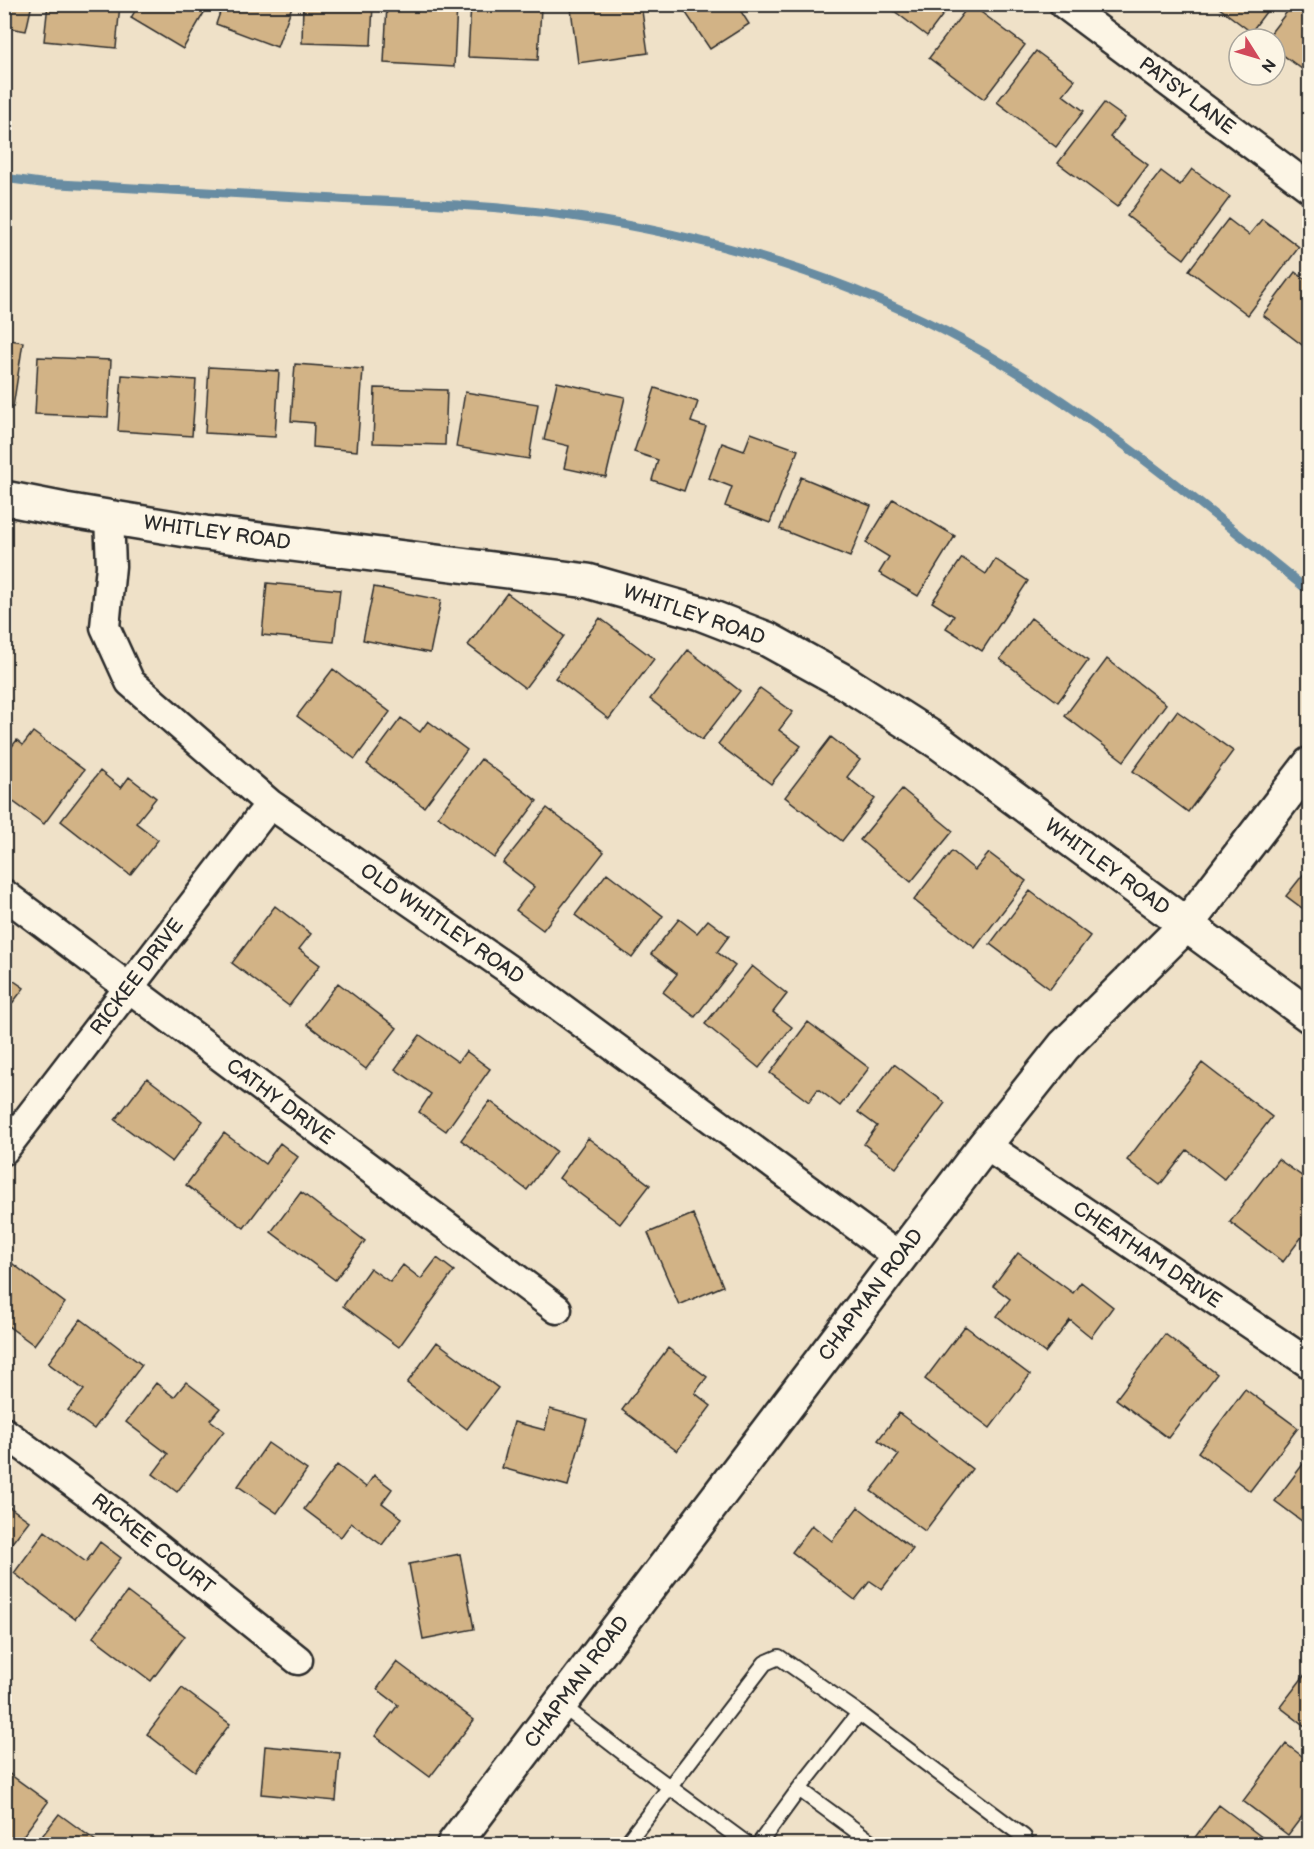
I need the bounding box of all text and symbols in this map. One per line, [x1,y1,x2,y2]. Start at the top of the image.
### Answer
north arrow [1227,27,1287,87]
street label: PATSY LANE [1134,52,1240,140]
text: N [1257,55,1279,76]
street label: WHITLEY ROAD [142,511,292,555]
street label: WHITLEY ROAD [620,579,768,651]
street label: WHITLEY ROAD [1040,814,1174,920]
street label: OLD WHITLEY ROAD [355,858,529,990]
street label: RICKEE DRIVE [85,914,189,1040]
street label: CATHY DRIVE [221,1054,339,1150]
street label: CHEATHAM DRIVE [1068,1196,1226,1314]
street label: CHAPMAN ROAD [814,1224,928,1366]
street label: RICKEE COURT [87,1488,219,1600]
street label: CHAPMAN ROAD [520,1611,634,1753]

